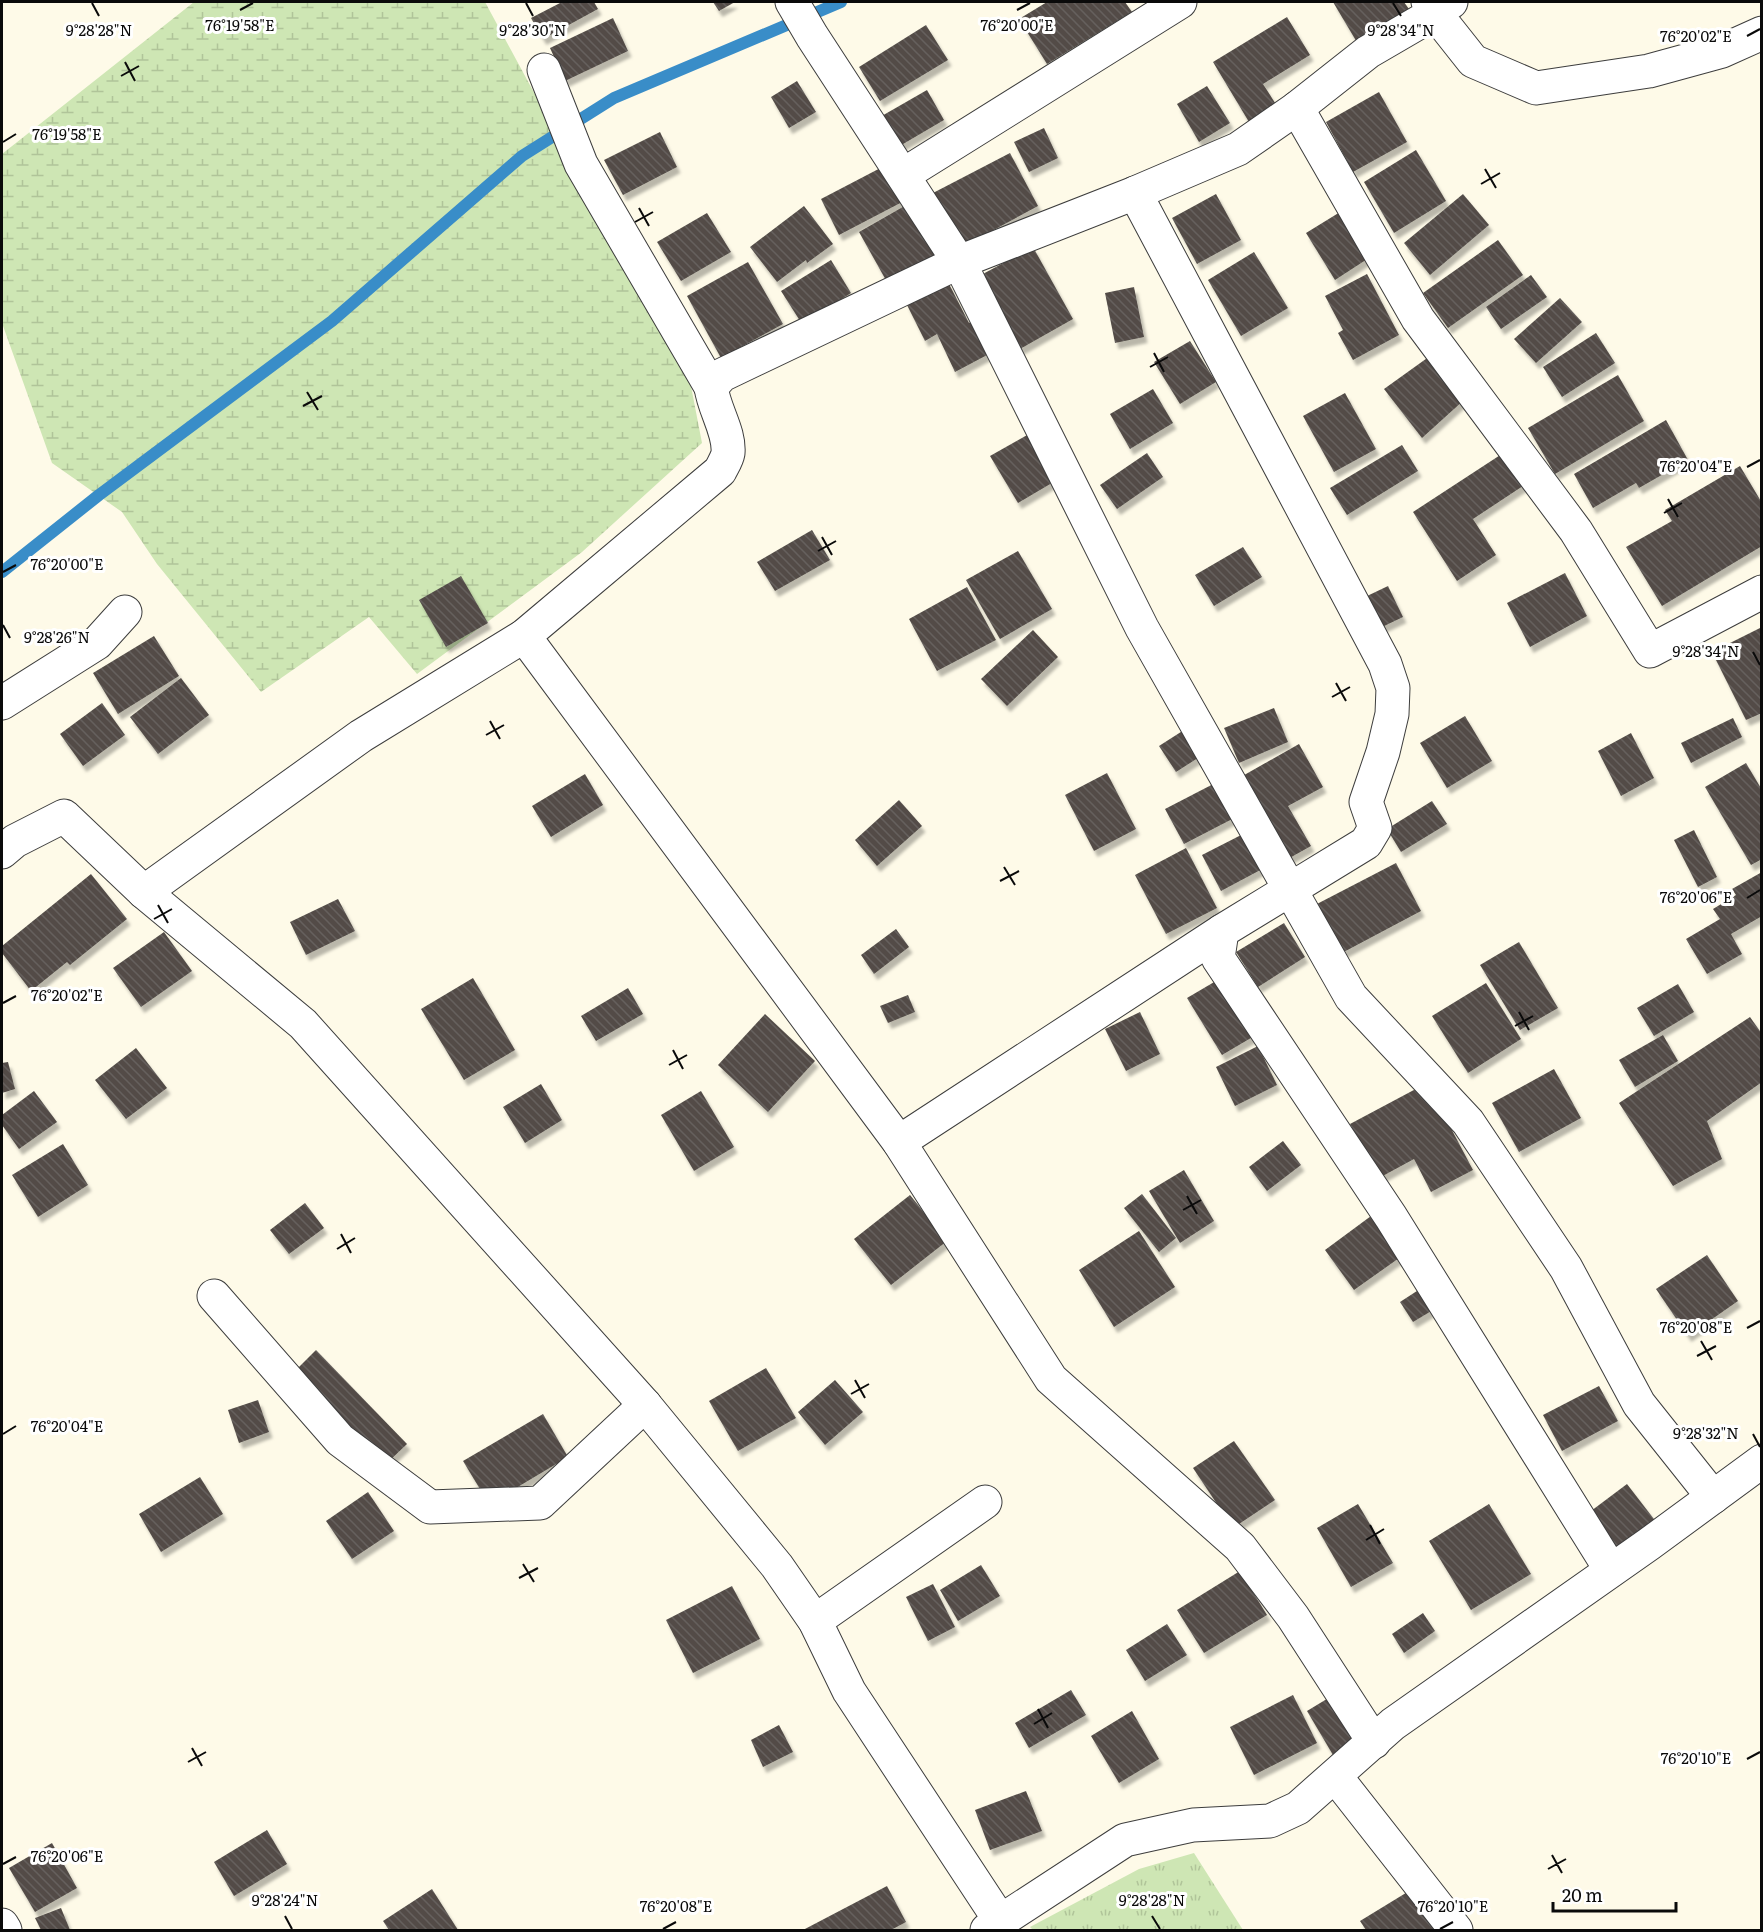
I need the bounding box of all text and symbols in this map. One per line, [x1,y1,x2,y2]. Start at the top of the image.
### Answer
text: 76°19'58"E [205,13,275,36]
text: 76°20'00"E [980,13,1054,36]
text: 9°28'28"N [66,18,132,41]
text: 9°28'30"N [499,18,567,41]
text: 9°28'34"N [1368,18,1434,41]
text: 76°20'02"E [1660,24,1732,47]
text: 76°19'58"E [32,122,102,145]
text: 76°20'04"E [1660,454,1732,477]
text: 76°20'00"E [30,552,104,575]
text: 9°28'26"N [24,625,90,648]
text: 9°28'34"N [1673,639,1739,662]
text: 76°20'06"E [1660,885,1732,908]
text: 76°20'02"E [31,983,103,1006]
text: 76°20'08"E [1660,1315,1732,1338]
text: 76°20'04"E [31,1414,103,1437]
text: 9°28'32"N [1673,1421,1739,1444]
text: 76°20'10"E [1661,1746,1731,1769]
text: 76°20'06"E [31,1844,103,1867]
scale bar [1553,1875,1676,1913]
text: 20 m [1562,1881,1603,1908]
text: 9°28'24"N [252,1888,318,1911]
text: 9°28'28"N [1119,1888,1185,1911]
text: 76°20'08"E [640,1894,712,1917]
text: 76°20'10"E [1418,1894,1488,1917]

